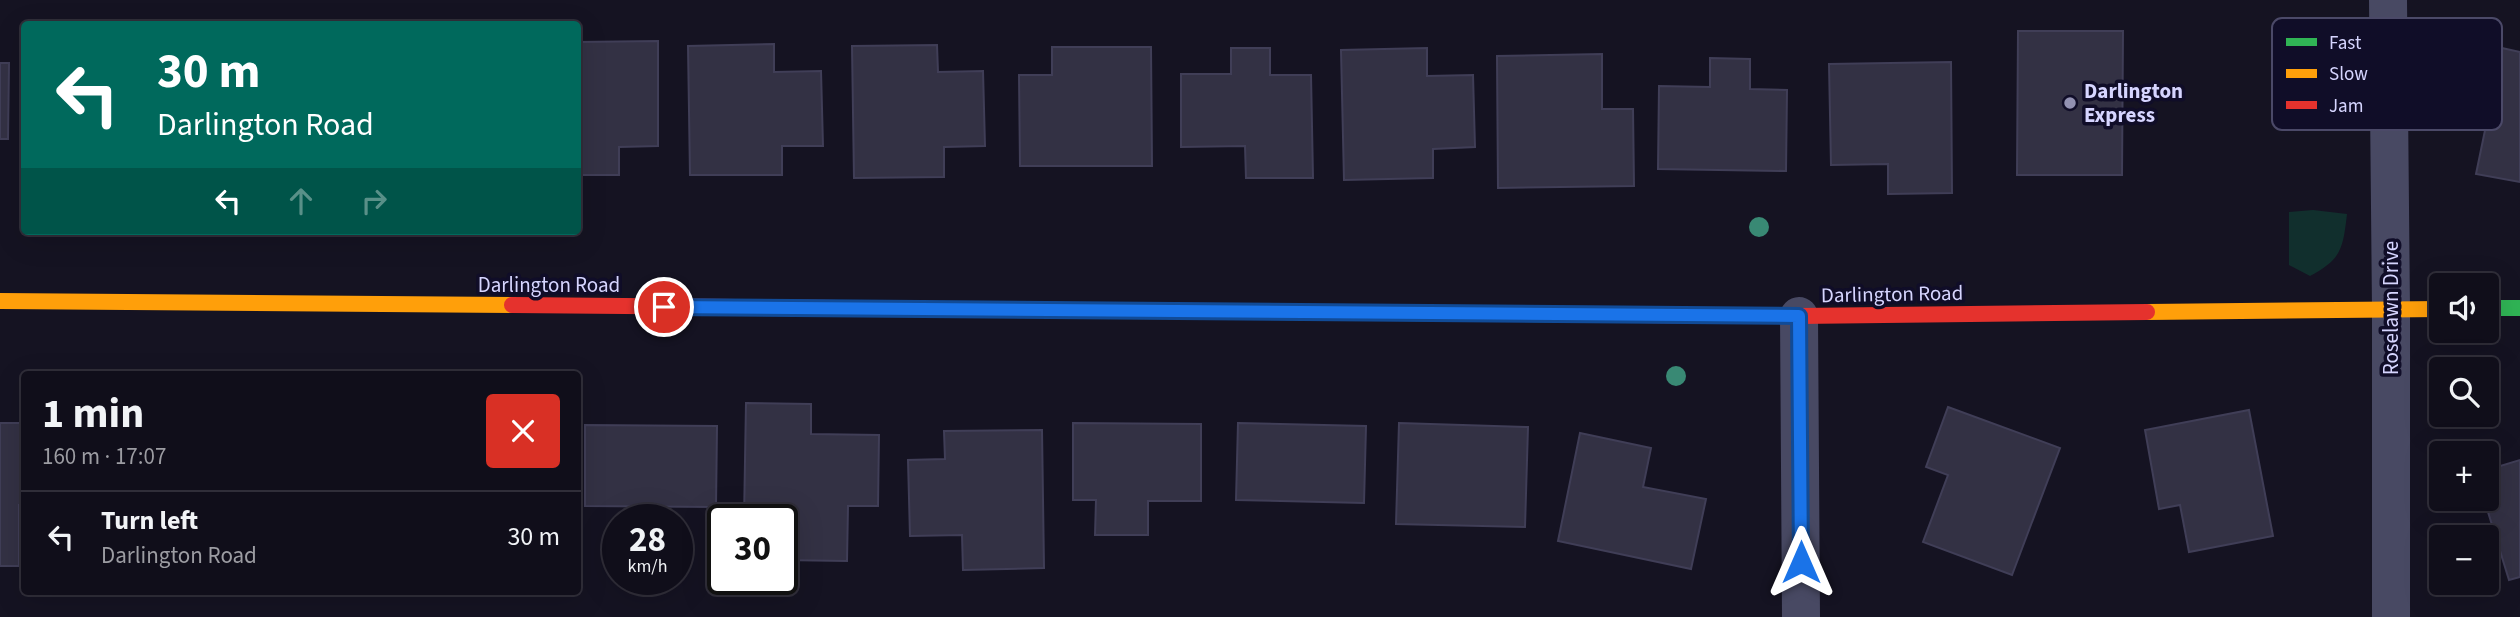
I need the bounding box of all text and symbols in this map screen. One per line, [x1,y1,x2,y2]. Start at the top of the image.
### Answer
legend [2272,18,2502,130]
text: Fast [2329,30,2362,57]
text: 30 m [157,37,261,107]
icon: left [42,49,133,140]
text: Slow [2329,61,2368,88]
place label: Darlington Express [2084,76,2183,130]
text: Jam [2329,93,2363,120]
marker: Darlington Express [2062,95,2078,111]
text: Darlington Road [157,102,374,148]
icon: left [209,182,247,220]
icon: ahead [282,182,320,220]
icon: right [355,182,393,220]
street label: Roselawn Drive [2376,241,2406,375]
street label: Darlington Road [478,270,620,300]
map controls [2429,273,2499,595]
button: sound [2429,273,2499,343]
pin [634,277,694,337]
street label: Darlington Road [1821,278,1963,310]
icon: arrive [645,288,683,326]
button: search [2429,357,2499,427]
text: 1 min [42,384,144,444]
button: close [486,394,560,468]
text: 160 m · 17:07 [42,440,166,473]
button: + [2429,441,2499,511]
text: Turn left [101,502,198,539]
speed limit sign: 30 [707,504,798,595]
text: 28 [629,515,666,565]
icon: left [42,518,80,556]
text: 30 m [507,518,560,555]
position arrow [1764,525,1838,599]
button: − [2429,525,2499,595]
text: Darlington Road [101,539,257,572]
text: km/h [628,554,667,579]

